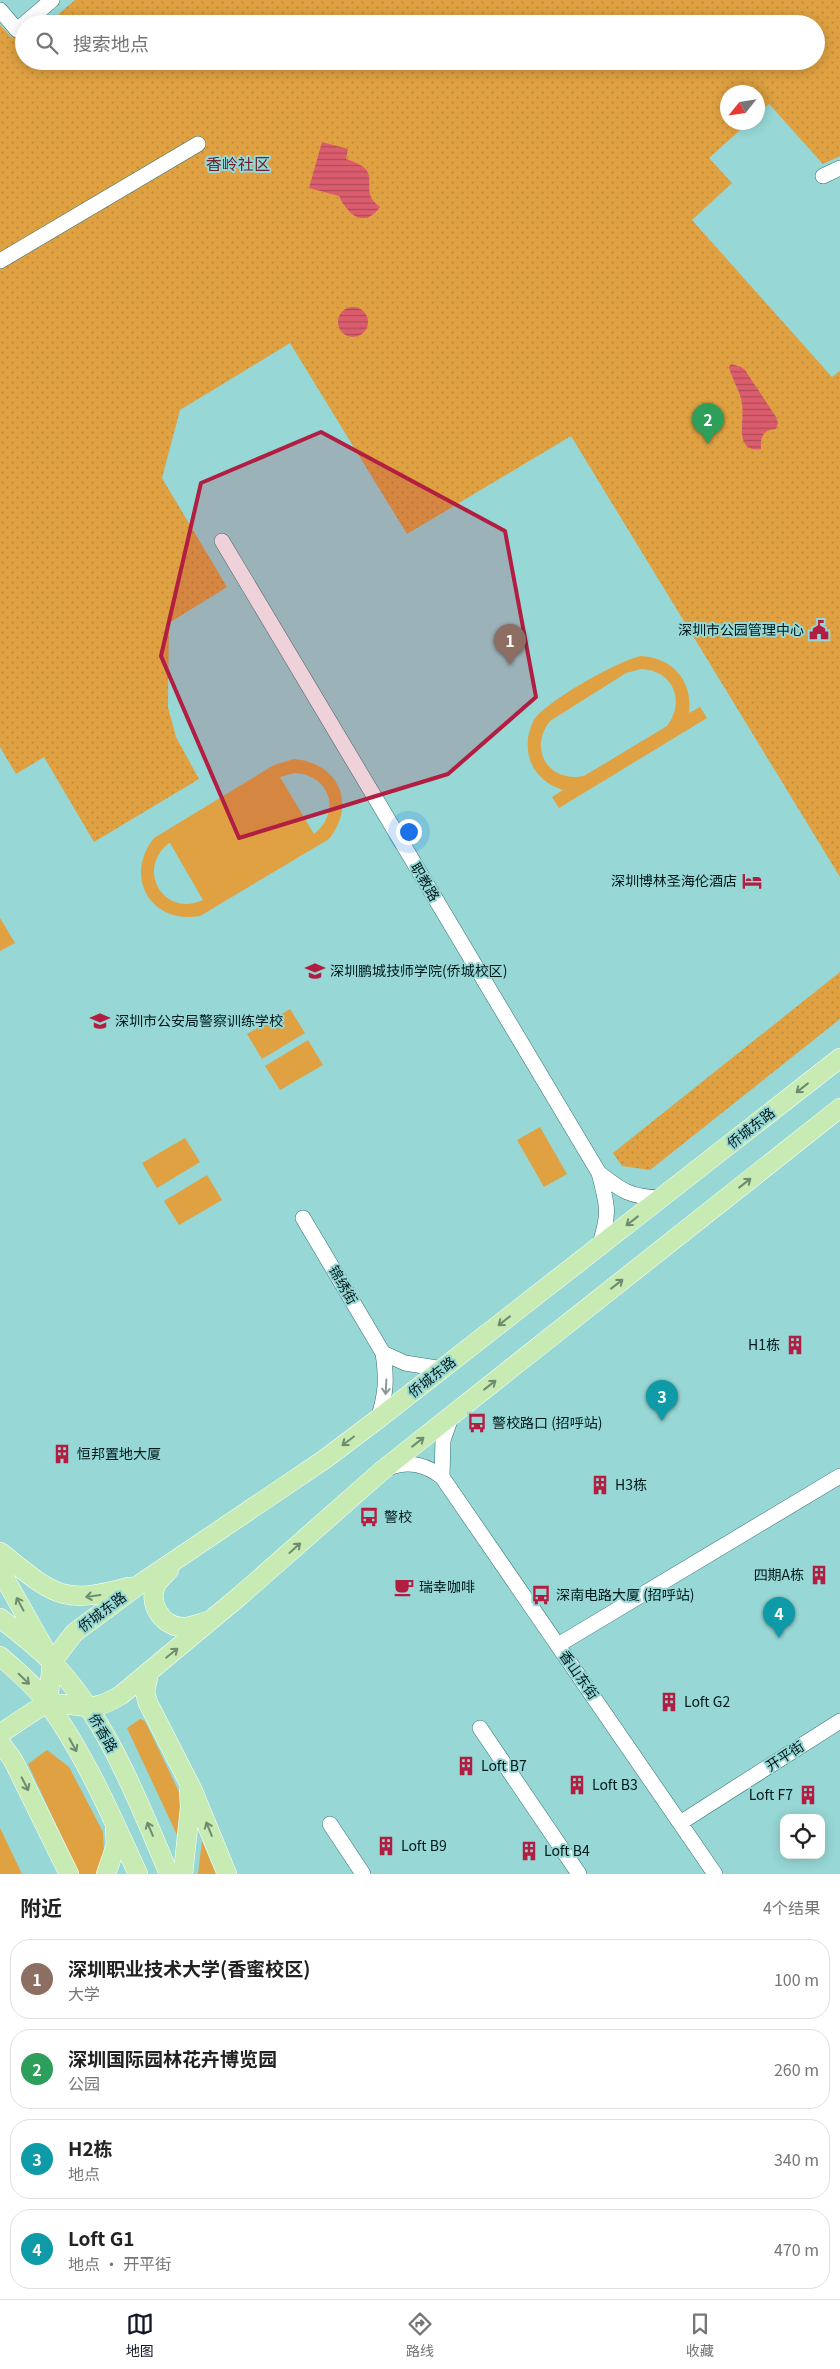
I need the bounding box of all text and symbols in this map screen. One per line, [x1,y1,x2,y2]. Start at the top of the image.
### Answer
search box [15,15,825,70]
icon: search [33,29,61,57]
text: 搜索地点 [73,29,149,56]
north arrow [720,85,765,130]
district label: 香岭社区 [206,151,270,175]
pin: 2 [692,403,724,444]
place label: 深圳市公园管理中心 [678,619,804,639]
public building icon: 深圳市公园管理中心 [808,619,830,641]
pin: 1 [494,624,526,665]
your location [396,819,422,845]
street label: 职教路 [406,858,445,905]
place label: 深圳博林圣海伦酒店 [611,870,737,890]
hotel icon: 深圳博林圣海伦酒店 [741,870,763,892]
school or university icon: 深圳鹏城技师学院(侨城校区) [304,960,326,982]
place label: 深圳鹏城技师学院(侨城校区) [330,960,507,980]
school or university icon: 深圳市公安局警察训练学校 [89,1010,111,1032]
place label: 深圳市公安局警察训练学校 [115,1010,283,1030]
one-way arrow [796,1083,809,1094]
street label: 侨城东路 [722,1102,779,1152]
one-way arrow [738,1178,751,1189]
one-way arrow [626,1215,639,1226]
street label: 锦绣街 [325,1261,363,1308]
one-way arrow [610,1279,624,1289]
one-way arrow [497,1316,511,1326]
place label: H1栋 [748,1334,780,1354]
building icon: H1栋 [784,1334,806,1356]
street label: 侨城东路 [403,1351,460,1401]
one-way arrow [381,1378,390,1394]
one-way arrow [483,1379,496,1390]
pin: 3 [646,1380,678,1421]
bus stop icon: 警校路口 (招呼站) [466,1412,488,1434]
place label: 警校路口 (招呼站) [492,1412,603,1432]
one-way arrow [342,1436,355,1447]
one-way arrow [411,1436,424,1447]
building icon: 恒邦置地大厦 [51,1443,73,1465]
place label: 恒邦置地大厦 [77,1443,161,1463]
building icon: H3栋 [589,1474,611,1496]
place label: H3栋 [615,1474,647,1494]
bus stop icon: 警校 [358,1506,380,1528]
place label: 警校 [384,1506,412,1526]
one-way arrow [289,1542,302,1554]
place label: 四期A栋 [753,1564,804,1584]
building icon: 四期A栋 [808,1564,830,1586]
cafe icon: 瑞幸咖啡 [393,1576,415,1598]
place label: 瑞幸咖啡 [419,1576,475,1596]
bus stop icon: 深南电路大厦 (招呼站) [530,1584,552,1606]
place label: 深南电路大厦 (招呼站) [556,1584,695,1604]
street label: 侨城东路 [73,1586,130,1636]
one-way arrow [85,1591,101,1601]
one-way arrow [15,1597,24,1612]
pin: 4 [763,1597,795,1638]
street label: 香山东街 [556,1646,604,1703]
one-way arrow [165,1648,178,1659]
one-way arrow [18,1673,30,1685]
building icon: Loft G2 [658,1691,680,1713]
place label: Loft G2 [684,1691,730,1711]
street label: 侨香路 [85,1709,123,1756]
street label: 开平街 [761,1735,808,1775]
one-way arrow [69,1737,78,1752]
building icon: Loft B7 [455,1755,477,1777]
place label: Loft B7 [481,1755,527,1775]
building icon: Loft B3 [566,1774,588,1796]
place label: Loft B3 [592,1774,638,1794]
one-way arrow [20,1776,30,1791]
place label: Loft F7 [749,1784,793,1804]
building icon: Loft F7 [797,1784,819,1806]
map controls [780,1814,825,1859]
button: locate [780,1814,825,1859]
one-way arrow [145,1822,155,1837]
one-way arrow [204,1822,213,1837]
building icon: Loft B9 [375,1835,397,1857]
place label: Loft B9 [401,1835,447,1855]
building icon: Loft B4 [518,1840,540,1862]
place label: Loft B4 [544,1840,590,1860]
text: 附近 [20,1892,62,1922]
text: 4个结果 [763,1895,820,1919]
text: 深圳职业技术大学(香蜜校区) [68,1954,310,1981]
text: 1 [32,1967,42,1991]
text: 100 m [774,1967,819,1991]
text: 大学 [68,1981,100,2005]
text: 深圳国际园林花卉博览园 [68,2044,277,2071]
text: 2 [32,2057,42,2081]
text: 260 m [774,2057,819,2081]
text: 公园 [68,2071,100,2095]
text: H2栋 [68,2134,113,2161]
text: 3 [32,2147,42,2171]
text: 340 m [774,2147,819,2171]
text: 地点 [68,2161,100,2185]
text: Loft G1 [68,2224,135,2251]
text: 4 [32,2237,42,2261]
text: 470 m [774,2237,819,2261]
text: 地点 · 开平街 [68,2251,171,2275]
tab: 地图 [126,2310,154,2360]
tab: 路线 [406,2310,434,2360]
tab: 收藏 [686,2310,714,2360]

